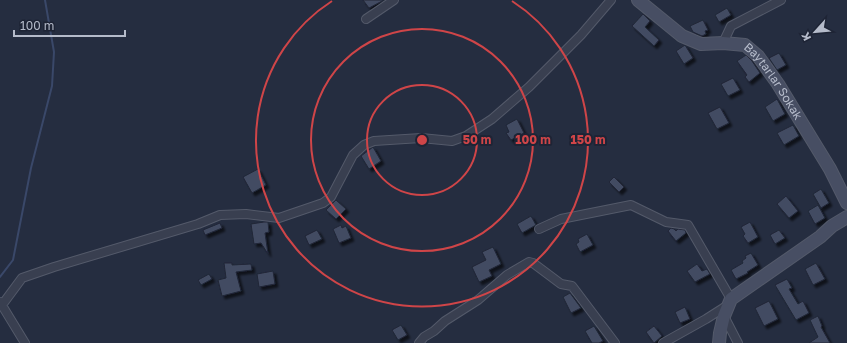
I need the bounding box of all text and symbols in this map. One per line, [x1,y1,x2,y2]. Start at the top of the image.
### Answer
scale bar [14,12,125,38]
north arrow [795,12,835,52]
text: 100 m [20,18,54,33]
text: K [798,30,813,43]
street label: Baytarlar Sokak [741,39,806,123]
text: 50 m [463,132,491,147]
text: 100 m [515,132,551,147]
text: 150 m [571,132,605,147]
centre of rings [415,133,429,147]

